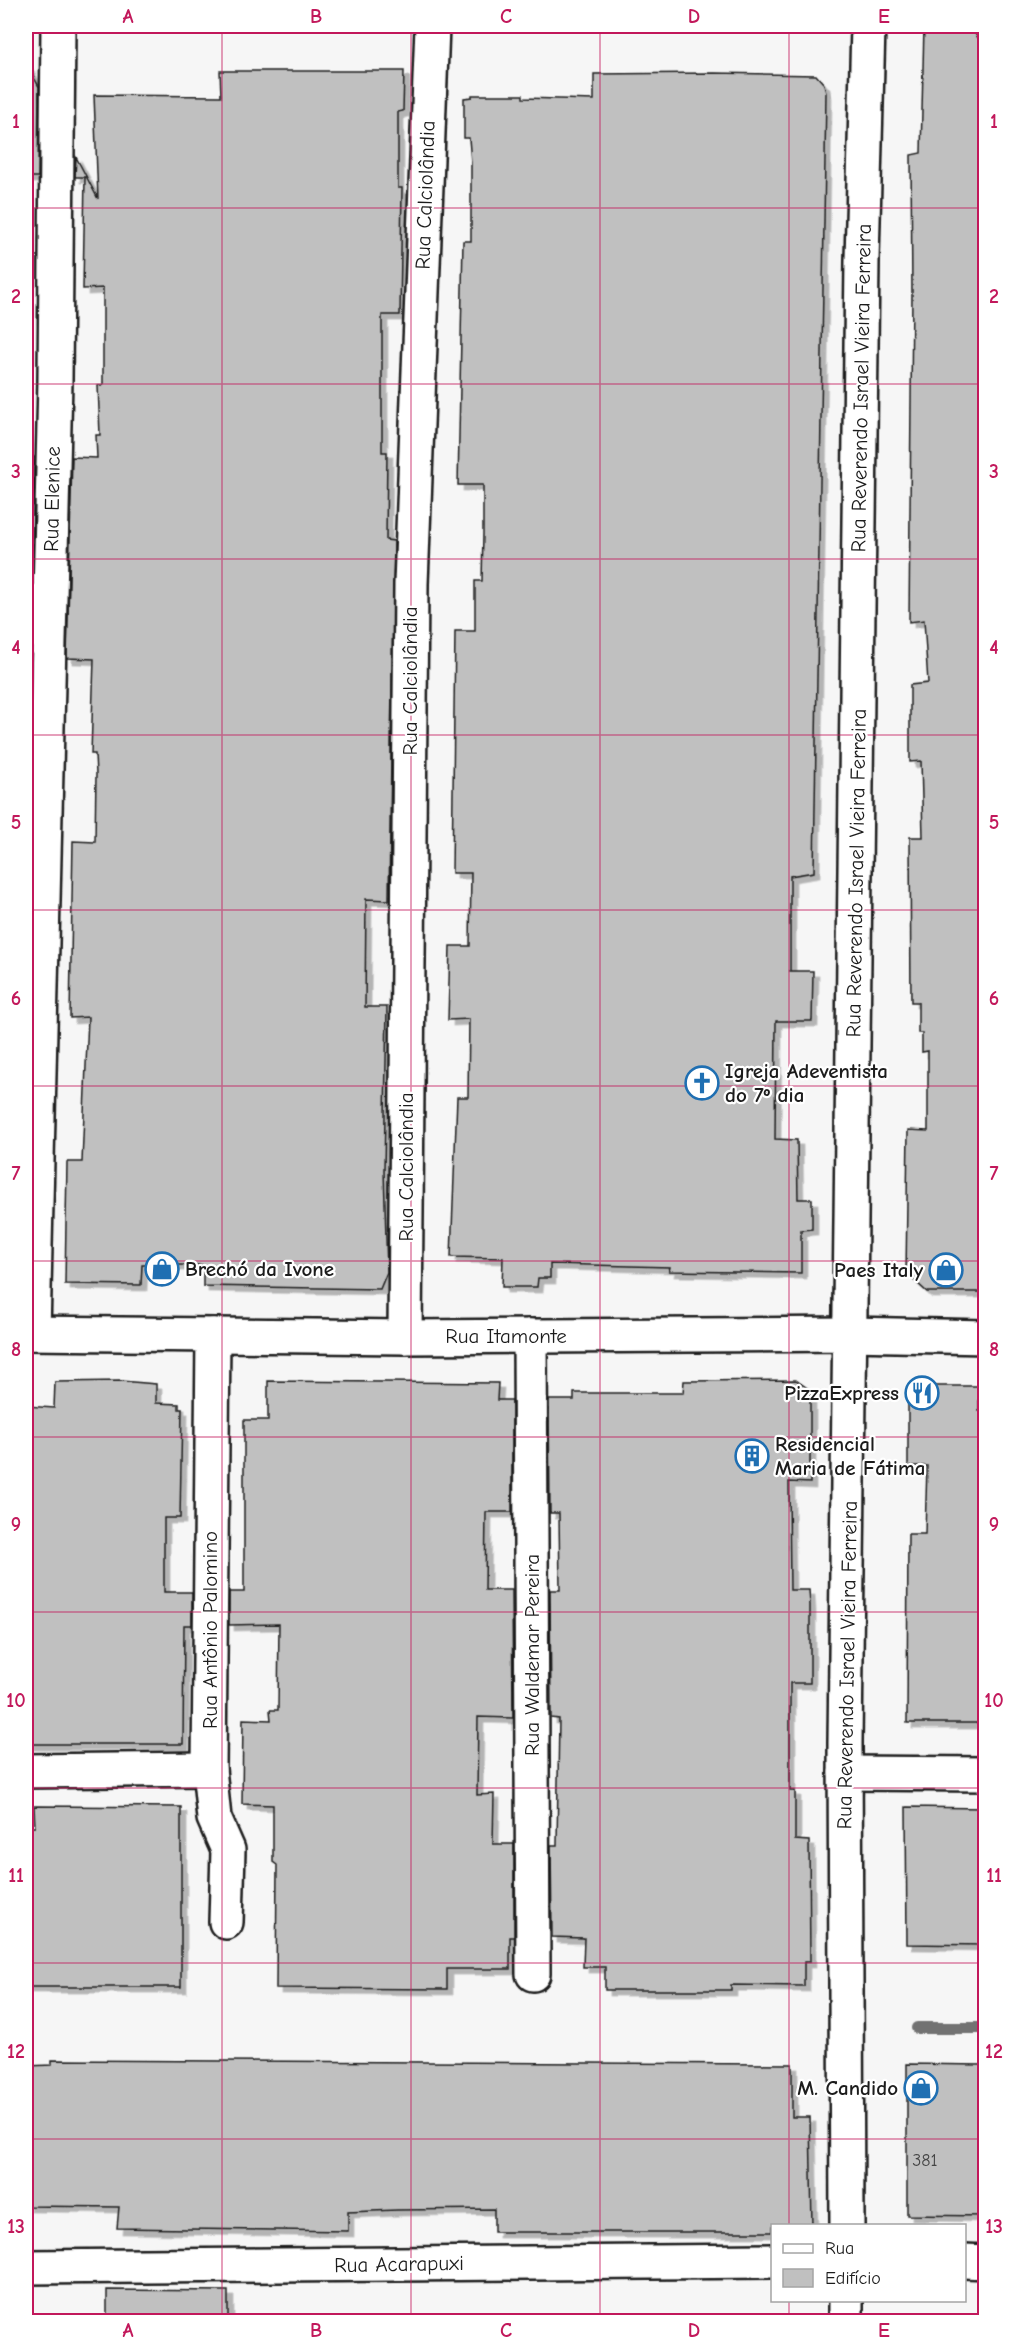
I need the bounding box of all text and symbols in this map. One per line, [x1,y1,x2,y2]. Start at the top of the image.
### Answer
text: A [122,5,134,28]
text: B [310,5,322,28]
text: C [500,5,512,28]
text: D [688,5,700,28]
text: E [878,5,890,28]
text: 1 [12,110,20,133]
text: 1 [990,110,998,133]
street label: Rua Calciolândia [410,120,440,270]
street label: Rua Reverendo Israel Vieira Ferreira [846,223,876,553]
text: 2 [11,285,21,308]
text: 2 [989,285,999,308]
street label: Rua Elenice [39,446,65,552]
text: 3 [11,460,21,483]
text: 3 [989,460,999,483]
street label: Rua Calciolândia [398,606,422,756]
text: 4 [11,636,21,659]
text: 4 [989,636,999,659]
street label: Rua Reverendo Israel Vieira Ferreira [841,708,871,1038]
text: 5 [11,811,21,834]
text: 5 [989,811,999,834]
text: 6 [11,987,21,1010]
text: 6 [989,987,999,1010]
place label: Igreja Adeventista do 7º dia [725,1059,888,1107]
church icon: Igreja Adeventista do 7º dia [684,1065,720,1101]
street label: Rua Calciolândia [394,1092,418,1242]
text: 7 [12,1162,21,1185]
text: 7 [990,1162,999,1185]
shop icon: Brechó da Ivone [144,1251,180,1287]
shop icon: Paes Italy [928,1252,964,1288]
place label: Brechó da Ivone [185,1257,334,1281]
place label: Paes Italy [834,1258,923,1282]
street label: Rua Itamonte [445,1324,567,1348]
text: 8 [11,1338,21,1361]
text: 8 [989,1338,999,1361]
restaurant icon: PizzaExpress [904,1375,940,1411]
place label: PizzaExpress [784,1381,899,1405]
place label: Residencial Maria de Fátima [775,1432,925,1480]
building icon: Residencial Maria de Fátima [734,1438,770,1474]
street label: Rua Reverendo Israel Vieira Ferreira [832,1500,862,1830]
text: 9 [11,1513,21,1536]
text: 9 [989,1513,999,1536]
street label: Rua Antônio Palomino [198,1531,222,1729]
street label: Rua Waldemar Pereira [520,1554,544,1756]
text: 10 [6,1689,26,1712]
text: 10 [984,1689,1004,1712]
text: 11 [8,1864,24,1887]
text: 11 [986,1864,1002,1887]
text: 12 [7,2040,25,2063]
text: 12 [985,2040,1003,2063]
shop icon: M. Candido [903,2070,939,2106]
place label: M. Candido [797,2076,898,2100]
house number: 381 [912,2150,938,2171]
text: 13 [7,2215,25,2238]
text: 13 [985,2215,1003,2238]
legend [771,2224,966,2302]
text: Rua [825,2238,854,2259]
street label: Rua Acarapuxi [334,2251,464,2277]
text: Edifício [825,2268,881,2289]
text: A [122,2319,134,2342]
text: B [310,2319,322,2342]
text: C [500,2319,512,2342]
text: D [688,2319,700,2342]
text: E [878,2319,890,2342]

